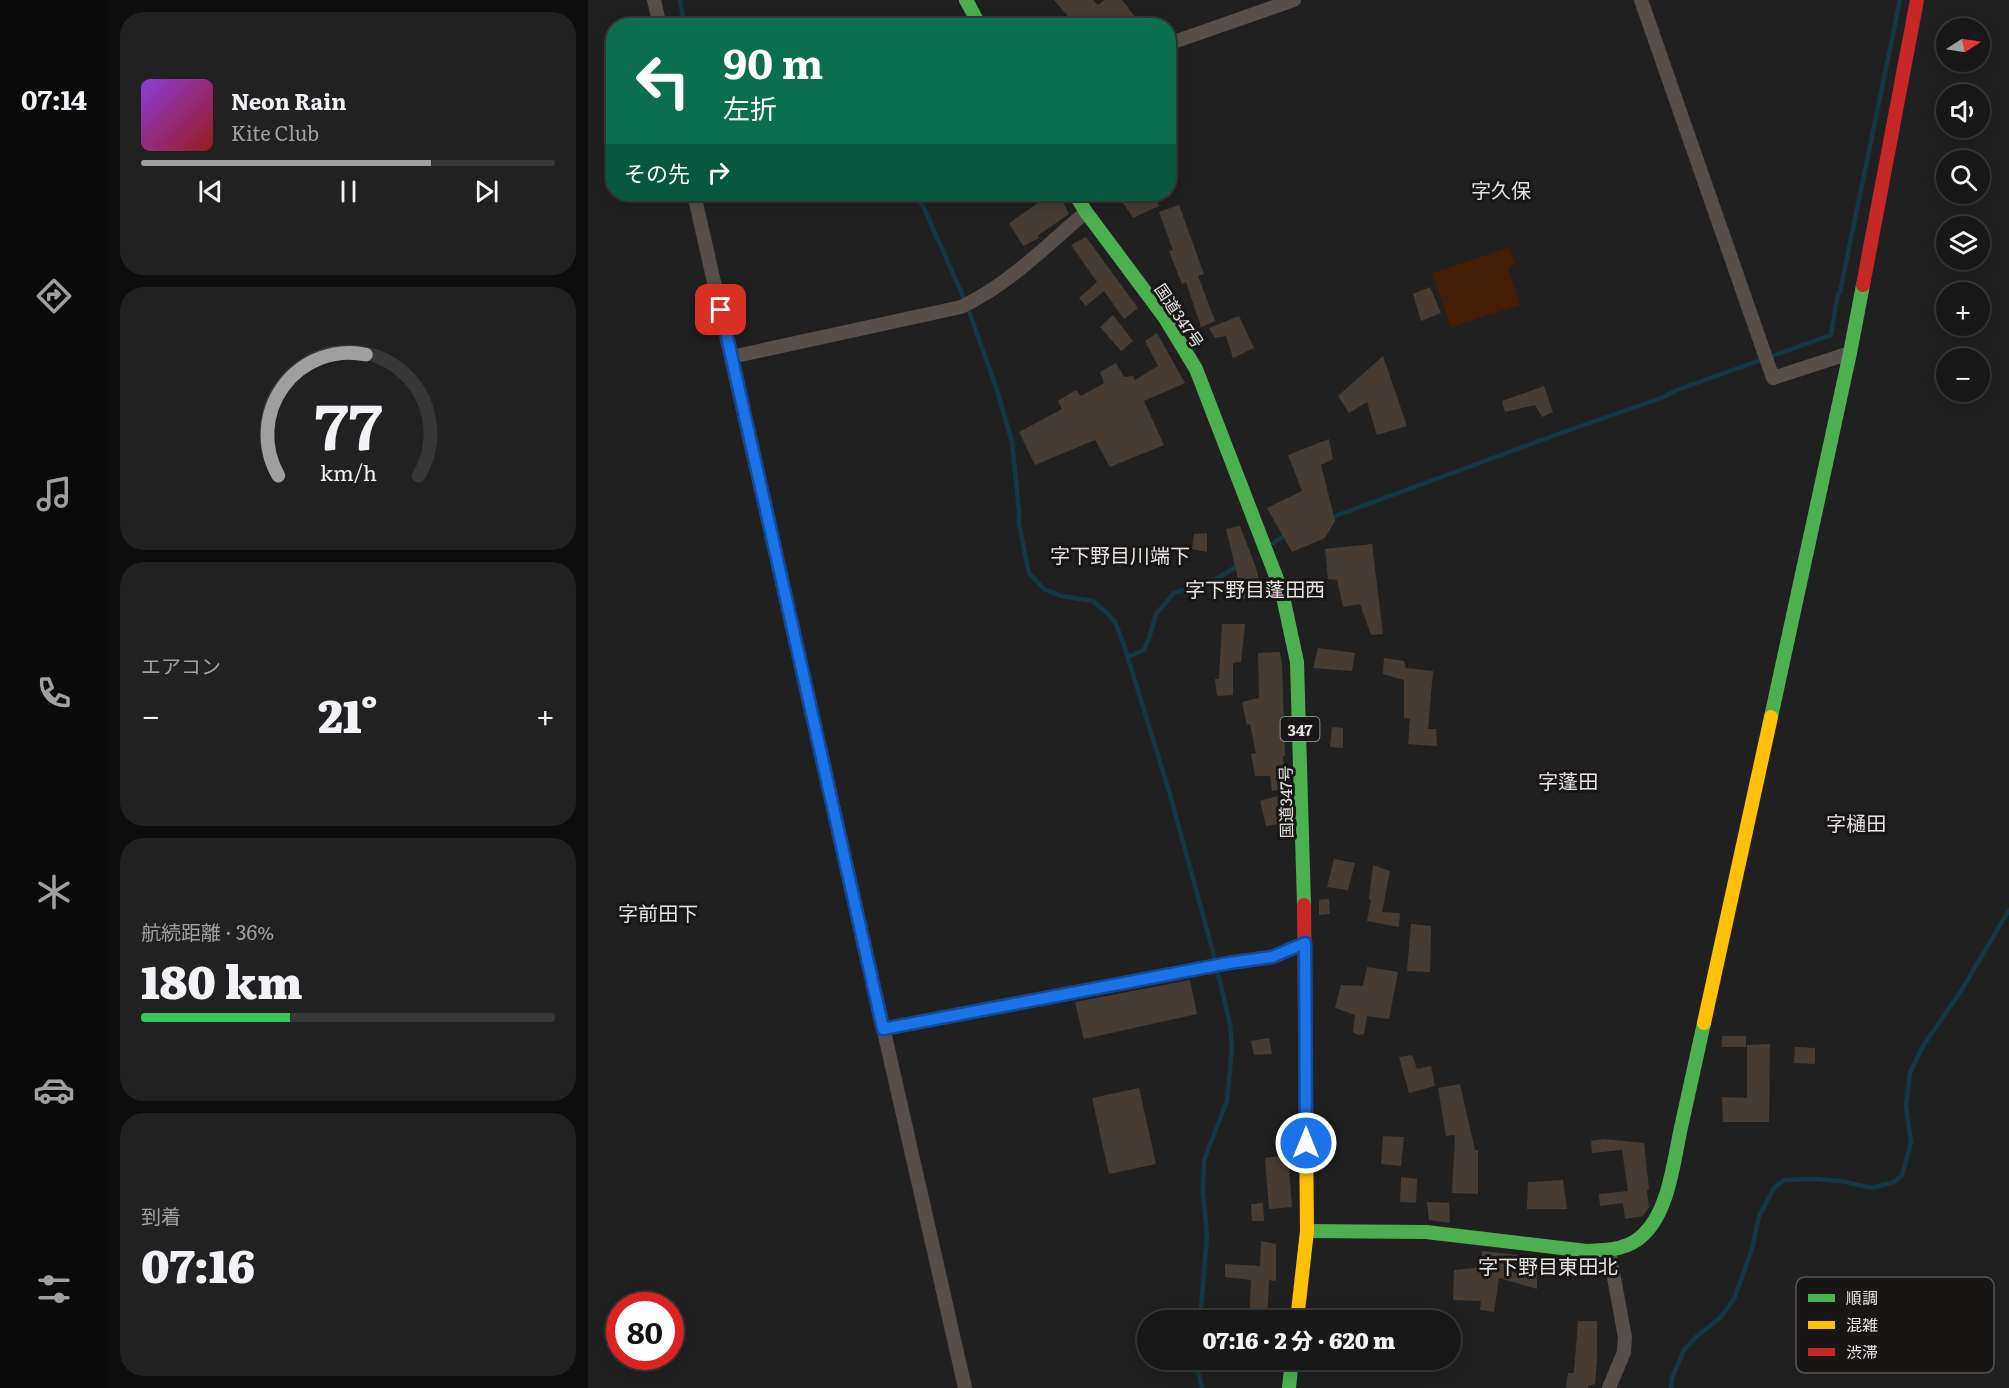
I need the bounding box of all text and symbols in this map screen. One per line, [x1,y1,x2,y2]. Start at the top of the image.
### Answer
north arrow [1936,18,1990,72]
map controls [1936,18,1990,402]
text: 90 m [723,30,823,92]
icon: left [624,42,702,120]
text: 07:14 [21,78,87,118]
text: Neon Rain [231,84,347,117]
button: sound [1936,84,1990,138]
text: 左折 [723,87,777,127]
text: Kite Club [231,117,319,147]
button: search [1936,150,1990,204]
text: その先 [624,156,690,189]
icon: right [702,156,735,189]
district label: 字久保 [1471,174,1531,204]
icon: previous [194,175,227,208]
icon: pause [332,175,365,208]
icon: next [470,175,503,208]
button: layers [1936,216,1990,270]
icon: directions [33,275,75,317]
street label: 国道347号 [1150,278,1210,352]
button: + [1936,282,1990,336]
pin [695,284,746,335]
icon: arrive [704,293,737,326]
button: − [1936,348,1990,402]
text: 77 [314,377,382,469]
text: km/h [319,456,377,488]
icon: music [33,473,75,515]
district label: 字下野目川端下 [1050,539,1190,569]
district label: 字下野目蓬田西 [1185,573,1325,603]
text: エアコン [141,650,221,680]
icon: phone [33,672,75,714]
text: 21° [318,680,378,747]
text: − [141,689,160,738]
text: + [536,689,555,738]
road number: 347 [1280,717,1320,741]
street label: 国道347号 [1272,765,1298,839]
district label: 字蓬田 [1538,765,1598,795]
district label: 字樋田 [1826,807,1886,837]
icon: climate [33,871,75,913]
district label: 字前田下 [618,897,698,927]
text: 航続距離 · 36% [141,916,274,946]
text: 180 km [141,946,302,1013]
icon: car [33,1069,75,1111]
position arrow [1274,1111,1338,1175]
text: 到着 [141,1200,181,1230]
text: 07:16 [141,1230,255,1297]
district label: 字下野目東田北 [1478,1250,1618,1280]
icon: filters [33,1268,75,1310]
legend [1796,1277,1994,1373]
text: 順調 [1846,1285,1878,1309]
speed limit sign: 80 [606,1292,684,1370]
text: 混雑 [1846,1312,1878,1336]
text: 07:16 · 2 分 · 620 m [1203,1323,1395,1356]
text: 渋滞 [1846,1339,1878,1363]

